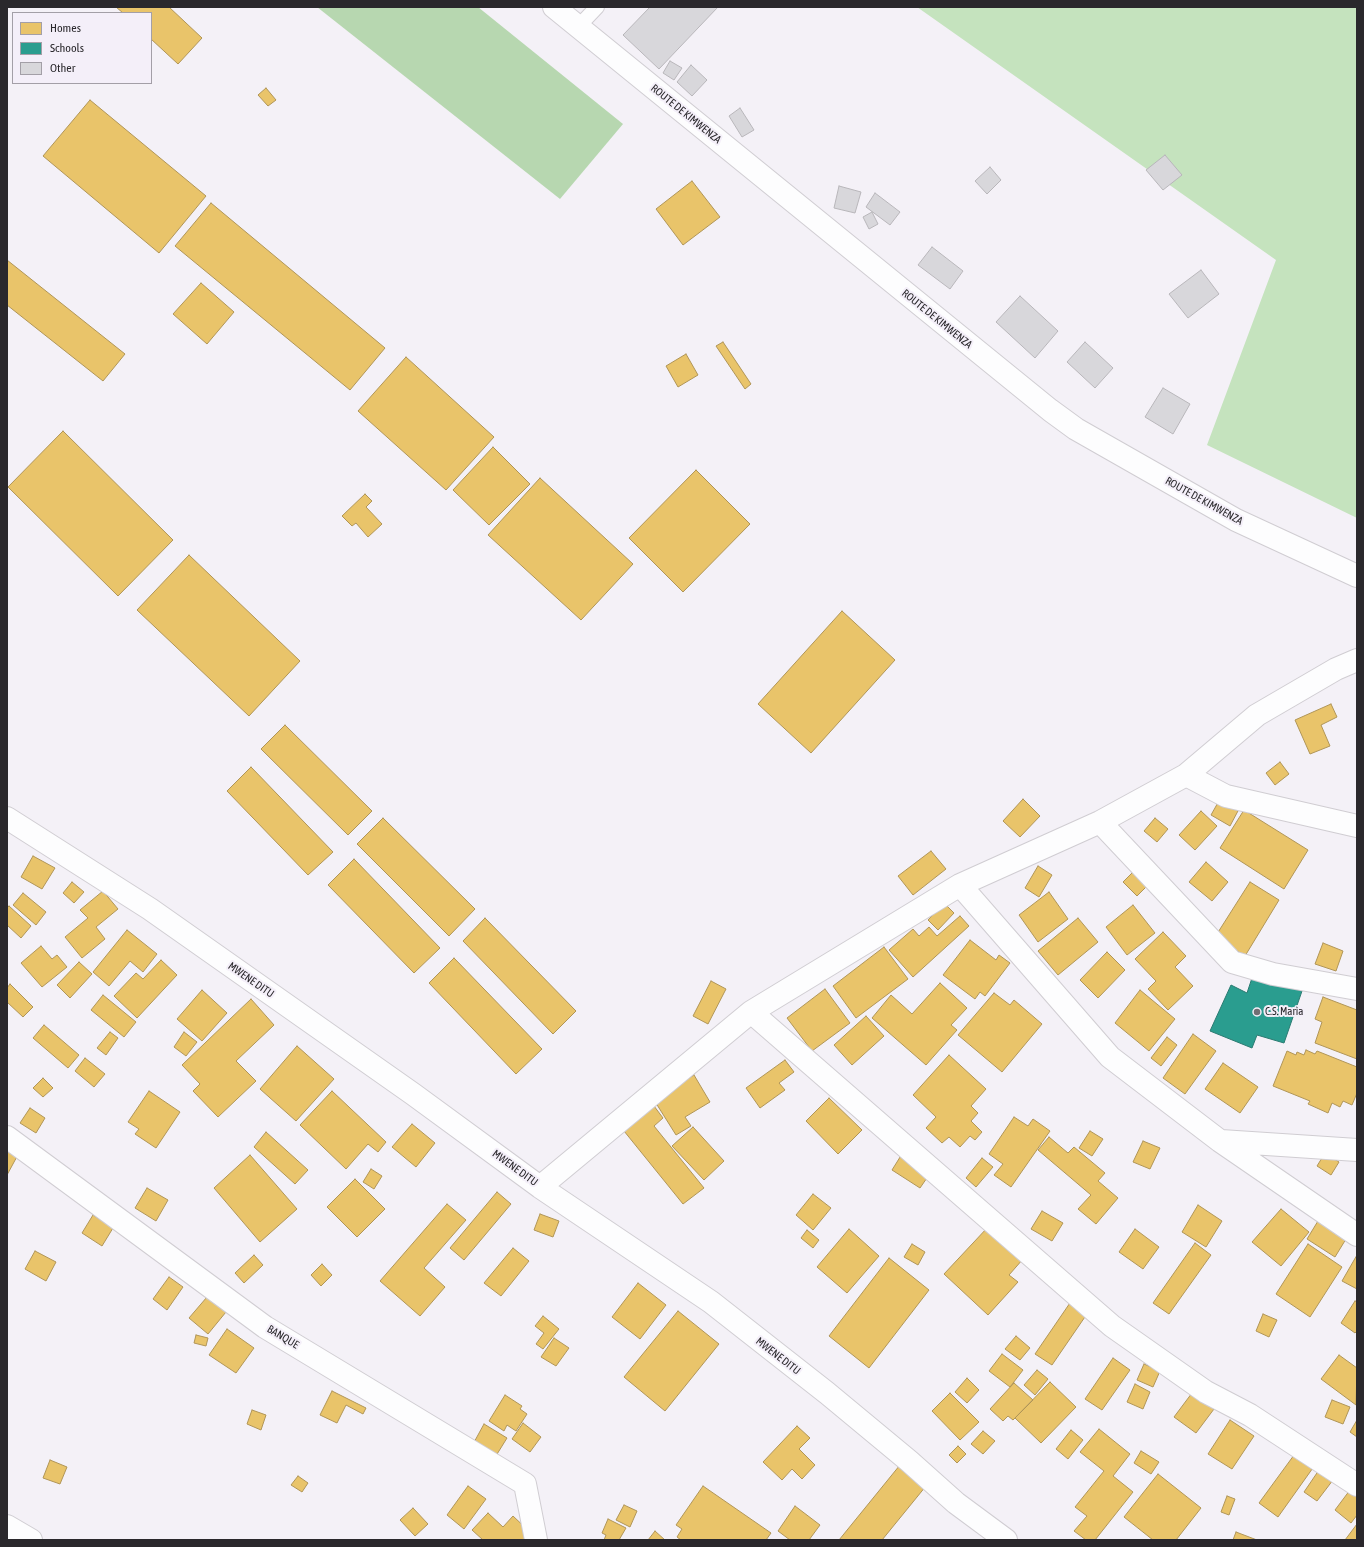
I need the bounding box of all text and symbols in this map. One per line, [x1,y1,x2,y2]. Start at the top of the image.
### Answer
legend [12,12,152,84]
text: Homes [50,21,81,35]
text: Schools [50,41,84,55]
text: Other [50,61,75,75]
street label: ROUTE DE KIMWENZA [648,82,724,146]
street label: ROUTE DE KIMWENZA [899,287,975,351]
street label: ROUTE DE KIMWENZA [1163,474,1245,528]
street label: MWENE DITU [226,959,276,1001]
place label: C.S. Maria [1265,1005,1303,1019]
marker: C.S. Maria [1252,1007,1262,1017]
street label: MWENE DITU [490,1147,540,1189]
street label: BANQUE [265,1322,301,1352]
street label: MWENE DITU [753,1334,803,1378]

